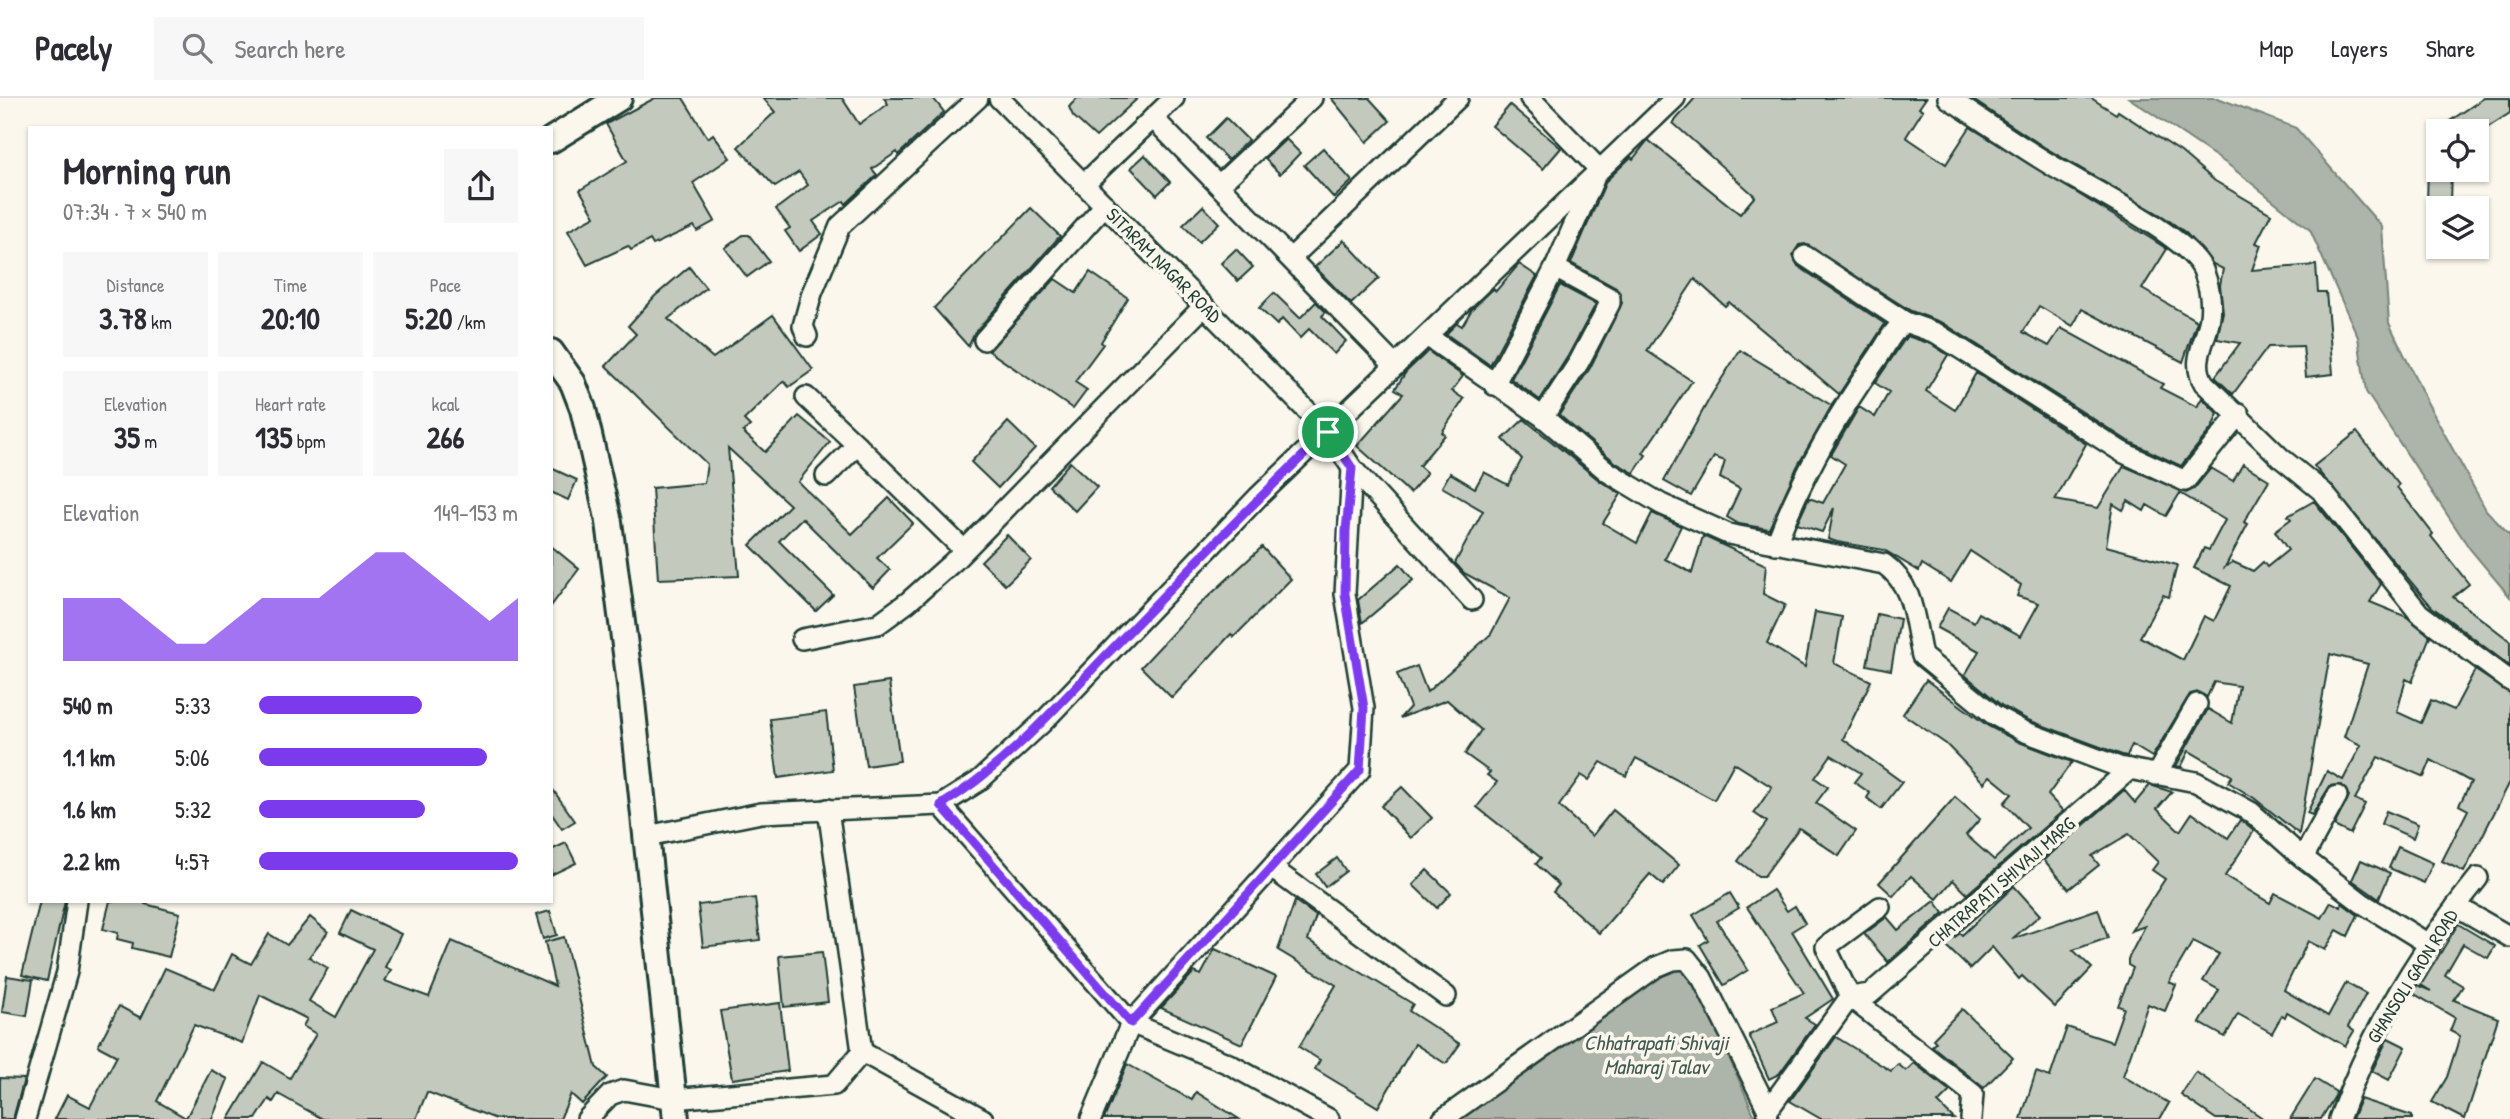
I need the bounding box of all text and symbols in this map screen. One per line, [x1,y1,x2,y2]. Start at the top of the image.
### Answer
search box [154,17,644,80]
text: Pacely [35,26,112,70]
icon: search [178,29,216,67]
text: Search here [234,31,346,66]
text: Map [2259,32,2293,64]
text: Layers [2331,32,2388,64]
text: Share [2426,32,2475,64]
map controls [2426,119,2489,259]
button: locate [2426,119,2489,182]
text: Morning run [63,144,231,196]
button: share [444,149,518,223]
text: 07:34 · 7 × 540 m [63,196,207,227]
button: layers [2426,196,2489,259]
street label: SITARAM NAGAR ROAD [1101,202,1227,328]
text: Distance [106,272,165,298]
text: Time [274,272,307,298]
text: Pace [430,272,461,298]
text: 3.78 [99,298,147,338]
text: 20:10 [261,298,320,338]
text: 5:20 [405,298,452,338]
text: km [147,309,172,335]
text: /km [452,309,486,335]
text: Elevation [104,391,167,417]
text: Heart rate [255,391,326,417]
text: kcal [432,391,459,417]
pin [1298,402,1358,462]
icon: arrive [1309,413,1347,451]
text: 35 [114,417,140,457]
text: 135 [255,417,292,457]
text: 266 [427,417,464,457]
text: m [140,428,157,454]
text: bpm [292,428,326,454]
text: Elevation [63,497,139,528]
text: 149–153 m [434,497,518,528]
text: 540 m [63,690,113,721]
text: 5:33 [175,690,211,721]
text: 1.1 km [63,742,115,773]
text: 5:06 [175,742,210,773]
text: 1.6 km [63,794,116,825]
text: 5:32 [175,794,211,825]
street label: CHATRAPATI SHIVAJI MARG [1922,811,2080,953]
text: 2.2 km [63,846,120,877]
text: 4:57 [175,846,210,877]
street label: GHANSOLI GAON ROAD [2360,904,2464,1048]
water label: Chhatrapati Shivaji Maharaj Talav [1584,1028,1730,1081]

